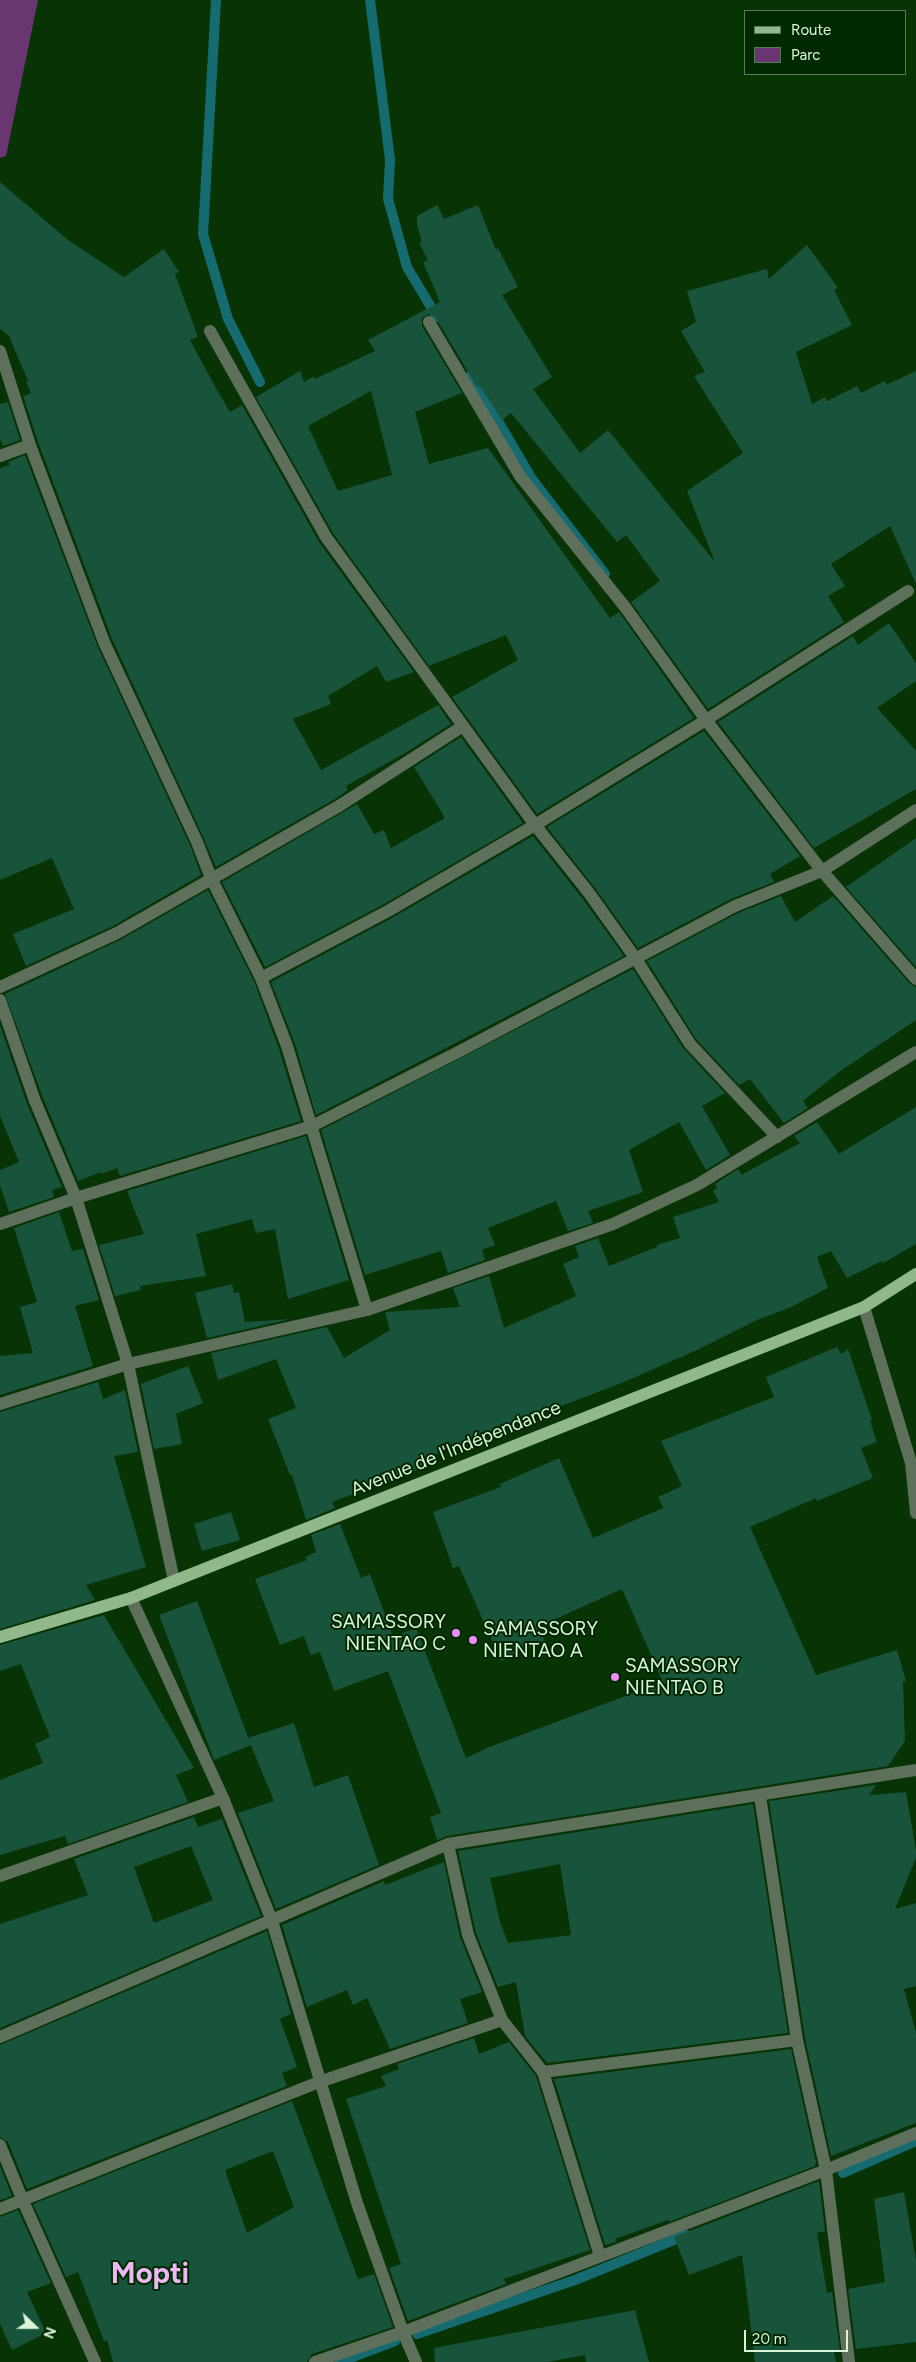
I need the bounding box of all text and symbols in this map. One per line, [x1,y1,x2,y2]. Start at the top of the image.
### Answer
legend [744,10,906,75]
text: Route [791,21,831,39]
text: Parc [791,46,820,64]
street label: Avenue de l'Indépendance [348,1396,564,1502]
place label: SAMASSORY NIENTAO C [331,1611,446,1655]
place label: SAMASSORY NIENTAO A [483,1618,598,1662]
marker: SAMASSORY NIENTAO C [450,1627,462,1639]
marker: SAMASSORY NIENTAO A [467,1634,479,1646]
place label: SAMASSORY NIENTAO B [625,1655,740,1699]
marker: SAMASSORY NIENTAO B [609,1671,621,1683]
district label: Mopti [111,2258,189,2292]
north arrow [10,2302,60,2352]
scale bar [746,2320,850,2352]
text: N [39,2325,59,2341]
text: 20 m [752,2330,786,2348]

